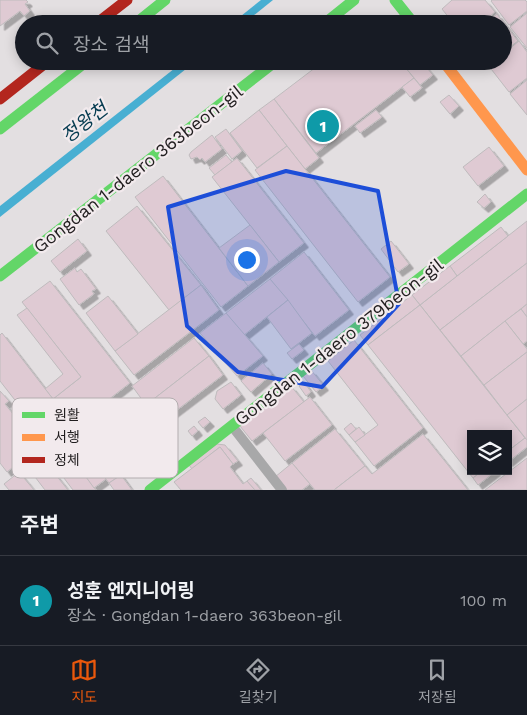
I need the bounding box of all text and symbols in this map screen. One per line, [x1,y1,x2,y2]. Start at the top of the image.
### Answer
search box [15,15,512,70]
icon: search [33,29,61,57]
text: 장소 검색 [73,33,149,56]
street label: Gongdan 1-daero 363beon-gil [29,80,247,257]
water label: 정왕천 [57,96,113,148]
pin: 1 [307,107,339,145]
your location [234,247,260,273]
street label: Gongdan 1-daero 379beon-gil [230,253,447,429]
legend [12,398,178,478]
text: 원활 [54,407,80,423]
text: 서행 [54,429,80,445]
map controls [467,430,512,475]
button: layers [467,430,512,475]
text: 정체 [54,452,80,468]
text: 주변 [20,512,59,537]
text: 성훈 엔지니어링 [67,579,195,602]
text: 1 [33,591,39,610]
text: 100 m [460,591,507,610]
text: 장소 · Gongdan 1-daero 363beon-gil [67,606,342,625]
tab: 지도 [70,656,98,706]
tab: 길찾기 [239,656,277,706]
tab: 저장됨 [418,656,457,706]

